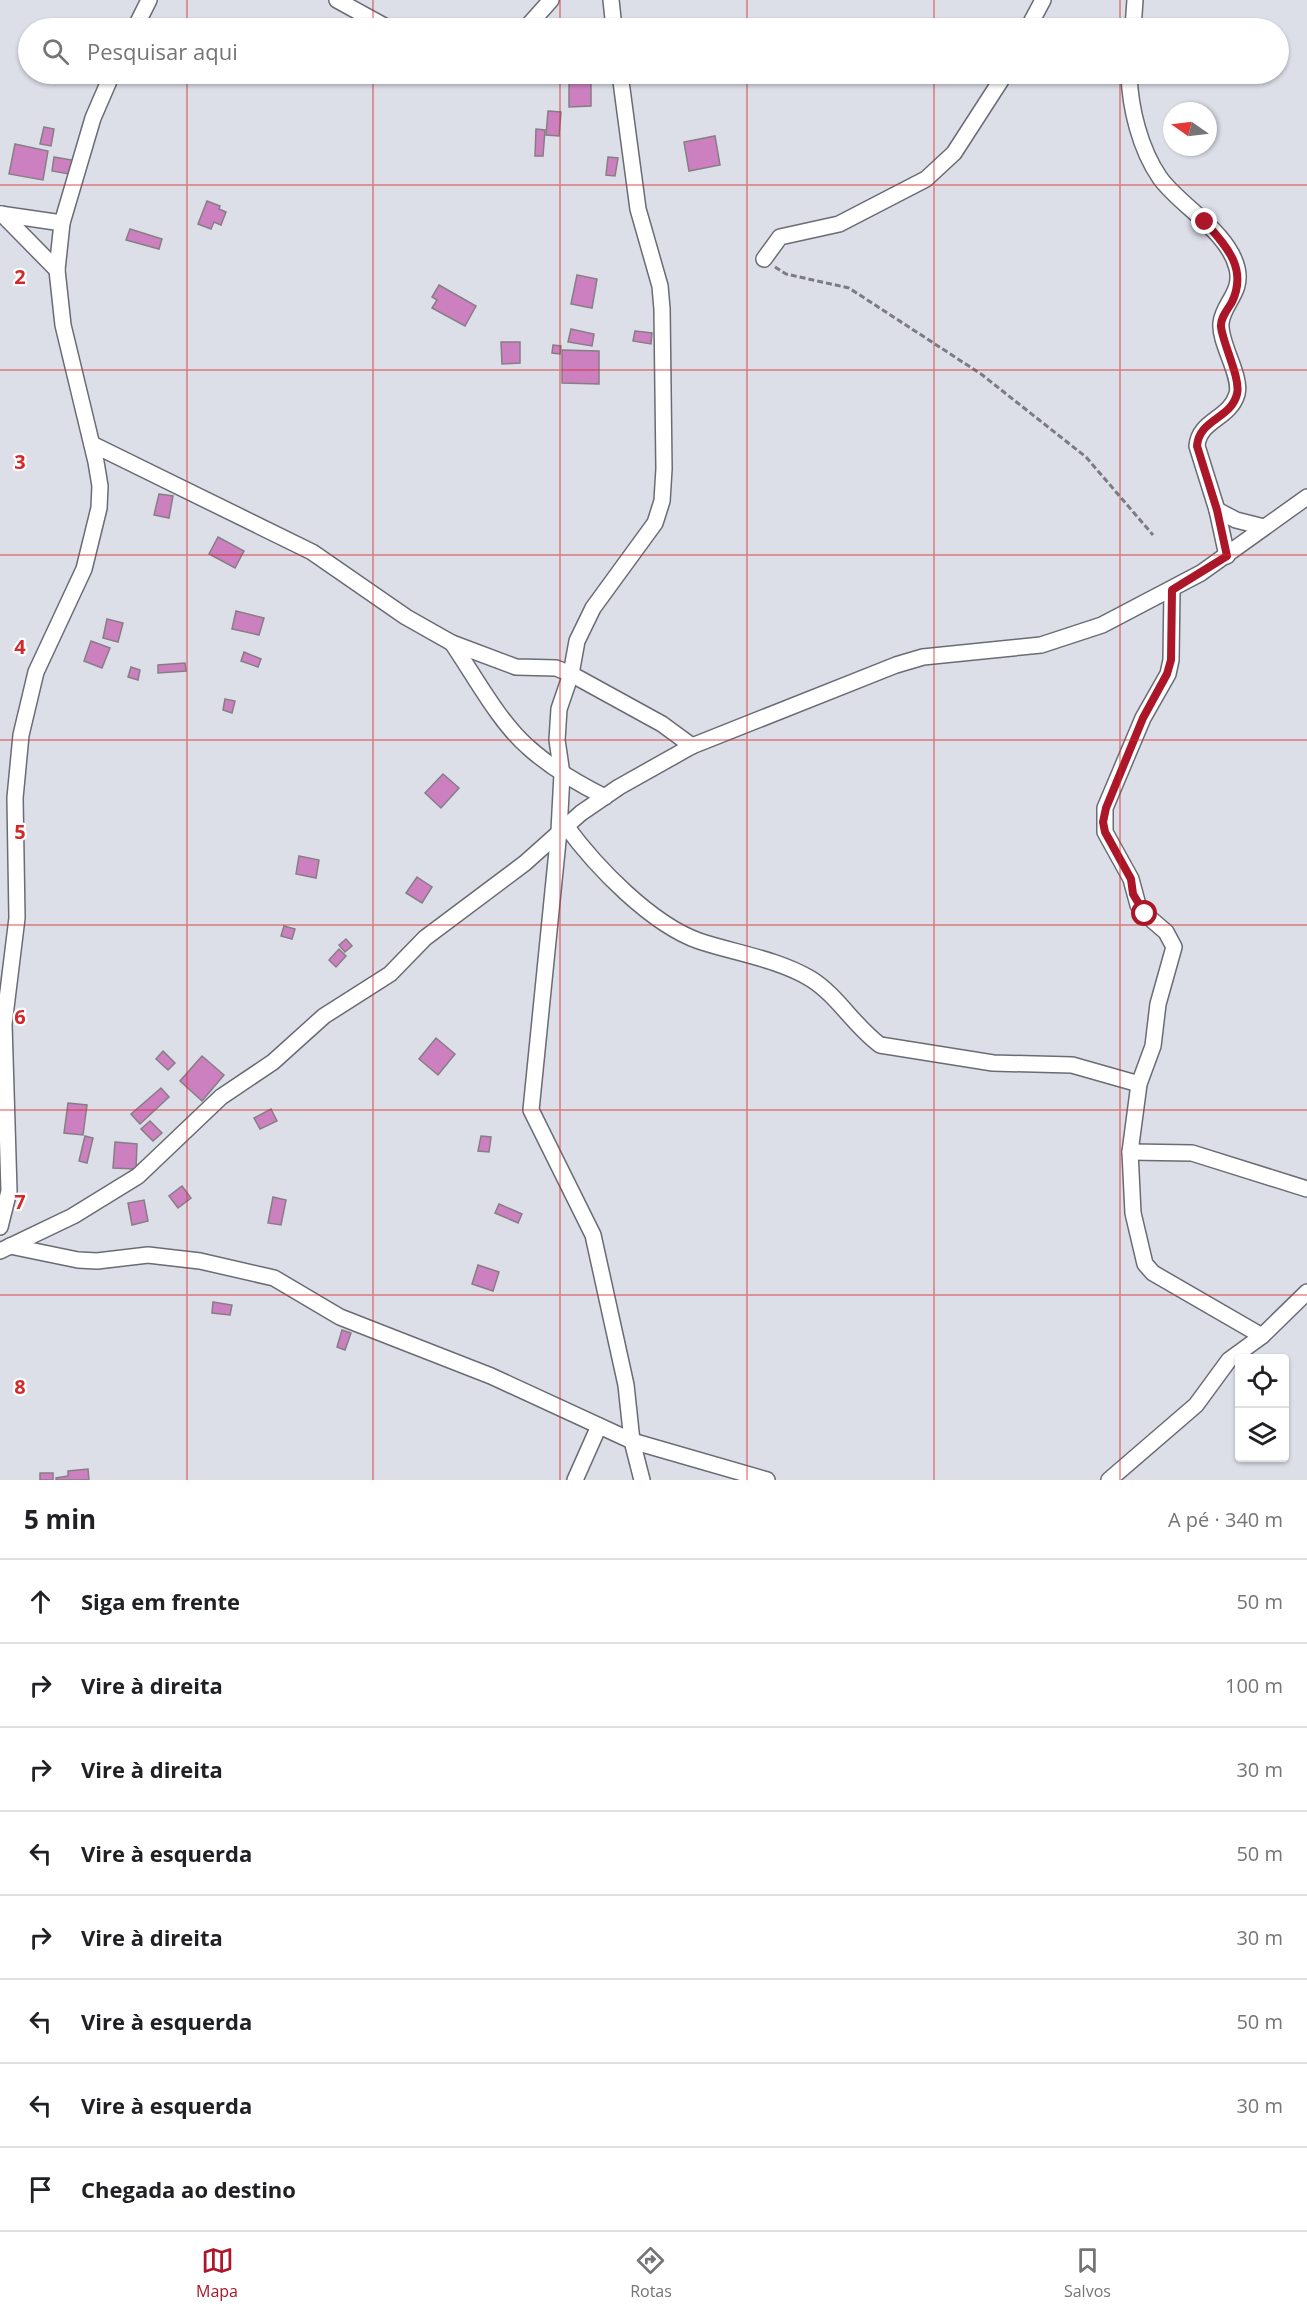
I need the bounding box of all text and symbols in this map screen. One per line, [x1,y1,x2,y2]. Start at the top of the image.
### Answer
search box [18,18,1289,84]
icon: search [39,35,72,68]
text: Pesquisar aqui [87,36,238,66]
north arrow [1163,102,1217,156]
route end [1191,208,1217,234]
text: 2 [14,263,26,290]
text: 3 [14,448,26,475]
text: 4 [14,633,26,660]
text: 5 [14,818,26,845]
route start [1131,900,1157,926]
text: 6 [14,1003,26,1030]
text: 7 [14,1188,26,1215]
map controls [1235,1354,1289,1462]
button: locate [1235,1354,1289,1408]
text: 8 [14,1373,26,1400]
button: layers [1235,1408,1289,1462]
text: 5 min [24,1501,96,1537]
text: A pé · 340 m [1168,1506,1283,1533]
icon: ahead [24,1585,57,1618]
text: Siga em frente [81,1586,240,1616]
text: 50 m [1236,1588,1283,1615]
icon: right [24,1669,57,1702]
text: Vire à direita [81,1670,223,1700]
text: 100 m [1225,1672,1283,1699]
icon: right [24,1753,57,1786]
text: Vire à direita [81,1754,223,1784]
text: 30 m [1236,1756,1283,1783]
icon: left [24,1837,57,1870]
text: Vire à esquerda [81,1838,252,1868]
text: 50 m [1236,1840,1283,1867]
icon: right [24,1921,57,1954]
text: Vire à direita [81,1922,223,1952]
text: 30 m [1236,1924,1283,1951]
icon: left [24,2005,57,2038]
text: Vire à esquerda [81,2006,252,2036]
text: 50 m [1236,2008,1283,2035]
icon: left [24,2089,57,2122]
text: Vire à esquerda [81,2090,252,2120]
text: 30 m [1236,2092,1283,2119]
icon: arrive [24,2173,57,2206]
text: Chegada ao destino [81,2174,296,2204]
tab: Mapa [196,2244,238,2302]
tab: Rotas [630,2244,672,2302]
tab: Salvos [1064,2244,1111,2302]

